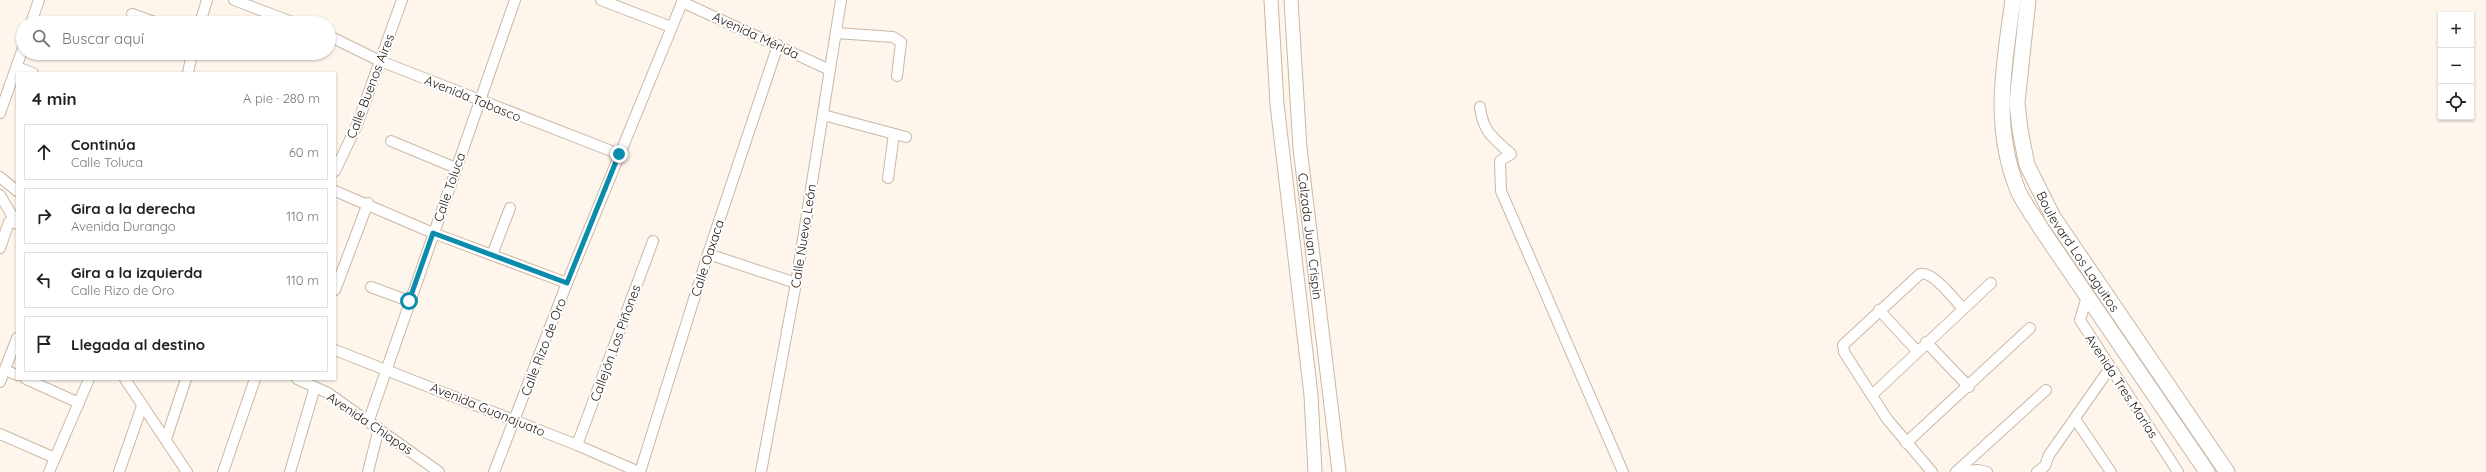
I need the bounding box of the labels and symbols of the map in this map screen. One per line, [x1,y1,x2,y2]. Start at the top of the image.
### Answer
street label: Avenida Mérida [710,8,802,62]
street label: Calle Buenos Aires [343,31,397,141]
street label: Avenida Tabasco [422,71,524,125]
route end [610,145,628,163]
street label: Calle Toluca [430,150,468,224]
street label: Calzada Juan Crispin [1295,172,1326,300]
street label: Calle Nuevo León [787,183,819,289]
street label: Boulevard Los Laguitos [2033,188,2123,315]
street label: Calle Oaxaca [687,218,727,298]
street label: Callejón Los Piñones [586,282,644,404]
route start [400,292,418,310]
street label: Calle Rizo de Oro [517,296,569,398]
street label: Avenida Tres Marías [2082,331,2162,441]
street label: Avenida Guanajuato [428,379,548,439]
street label: Avenida Chiapas [324,388,416,458]

